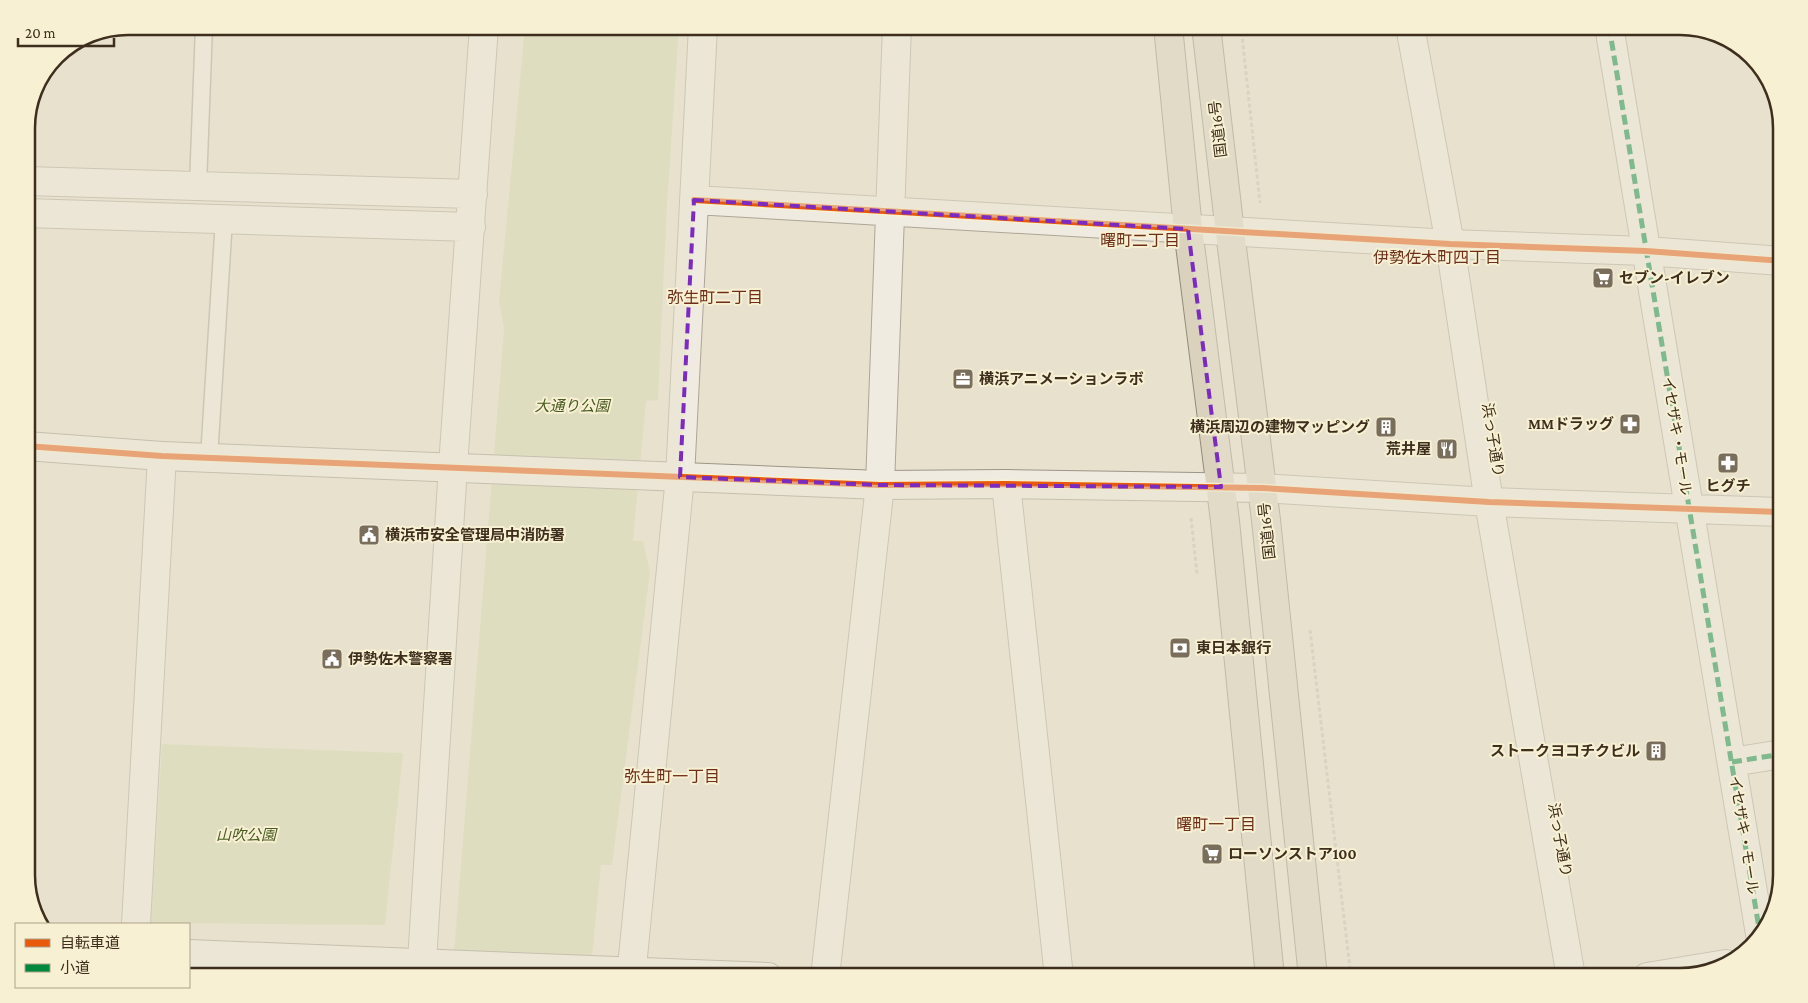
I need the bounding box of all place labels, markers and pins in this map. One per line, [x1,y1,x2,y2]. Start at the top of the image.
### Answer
supermarket icon: セブン-イレブン [1591,266,1615,290]
place label: セブン-イレブン [1619,269,1730,286]
office icon: 横浜アニメーションラボ [951,367,975,391]
place label: 横浜アニメーションラボ [979,370,1143,387]
pharmacy icon: MMドラッグ [1618,412,1642,436]
building icon: 横浜周辺の建物マッピング [1374,415,1398,439]
place label: MMドラッグ [1528,416,1614,432]
place label: 横浜周辺の建物マッピング [1190,418,1370,435]
restaurant icon: 荒井屋 [1435,437,1459,461]
place label: 荒井屋 [1386,440,1431,457]
pharmacy icon: ヒグチ [1716,451,1740,475]
place label: ヒグチ [1705,478,1751,494]
public building icon: 横浜市安全管理局中消防署 [357,523,381,547]
place label: 横浜市安全管理局中消防署 [385,526,565,543]
bank icon: 東日本銀行 [1168,636,1192,660]
place label: 東日本銀行 [1196,640,1271,656]
public building icon: 伊勢佐木警察署 [320,647,344,671]
place label: 伊勢佐木警察署 [348,651,453,667]
building icon: ストークヨコチクビル [1644,739,1668,763]
place label: ストークヨコチクビル [1490,743,1640,759]
supermarket icon: ローソンストア100 [1200,842,1224,866]
place label: ローソンストア100 [1228,846,1357,862]

